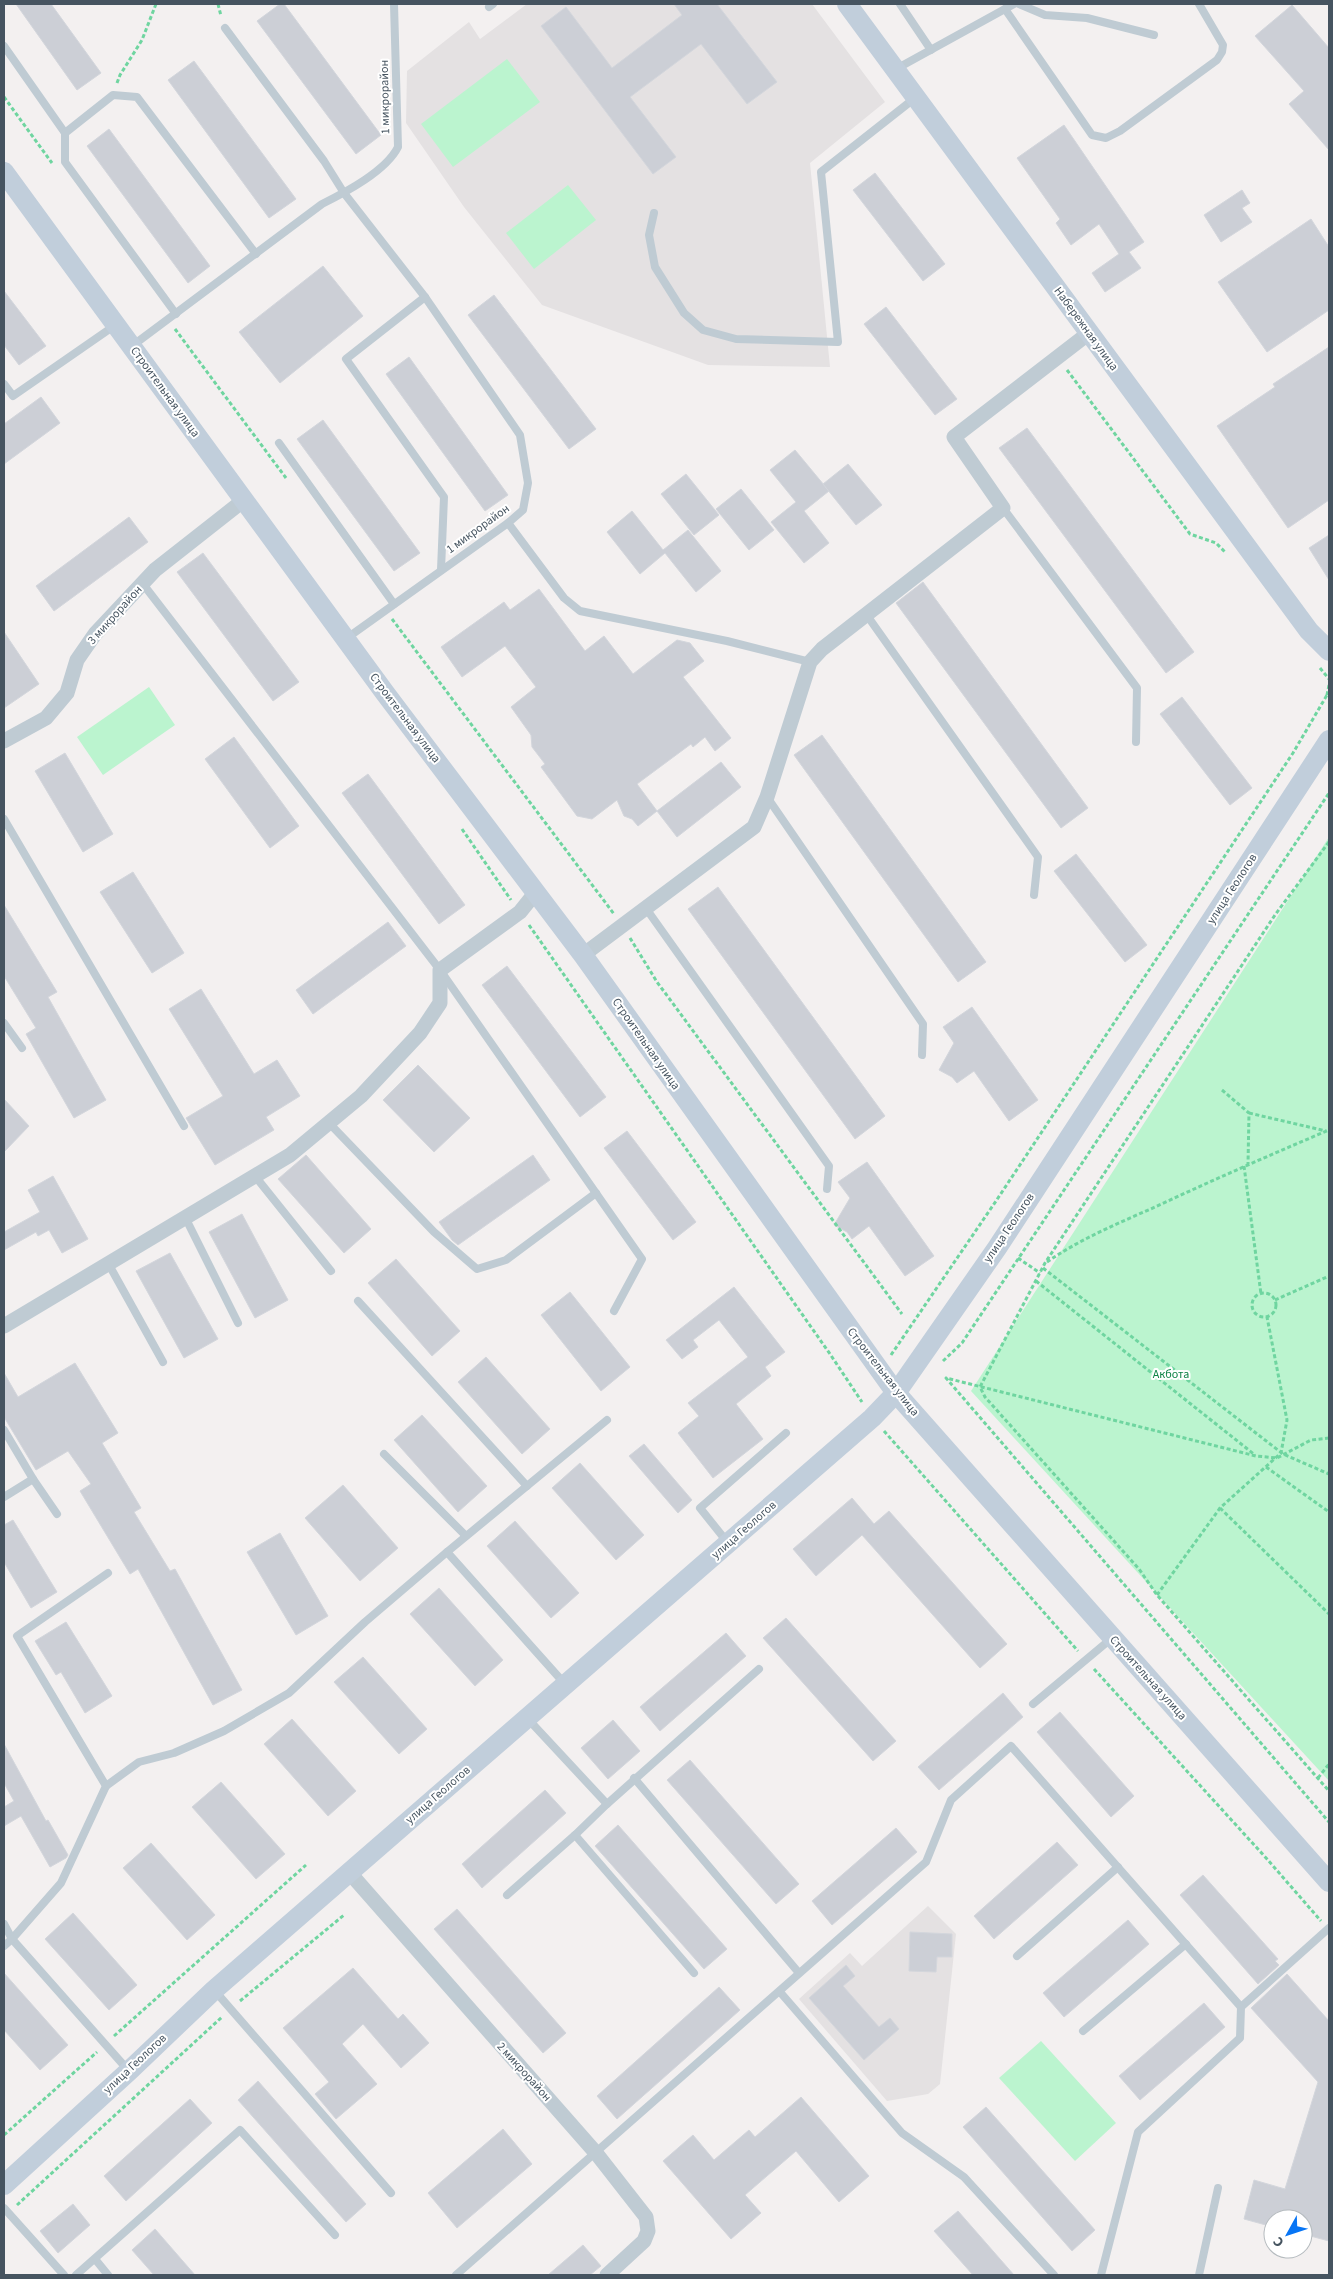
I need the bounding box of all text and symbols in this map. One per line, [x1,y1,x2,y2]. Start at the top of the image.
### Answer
street label: 1 микрорайон [376,60,394,134]
street label: Набережная улица [1050,284,1122,374]
street label: Строительная улица [126,343,204,441]
street label: 1 микрорайон [443,500,513,558]
street label: 3 микрорайон [84,582,146,648]
street label: Строительная улица [366,670,444,766]
street label: улица Геологов [1203,850,1261,928]
street label: Строительная улица [608,995,684,1093]
street label: улица Геологов [979,1190,1039,1266]
street label: Строительная улица [843,1324,923,1420]
park label: Акбота [1153,1366,1189,1383]
street label: улица Геологов [708,1497,780,1563]
street label: Строительная улица [1105,1632,1191,1724]
street label: улица Геологов [402,1762,474,1828]
street label: улица Геологов [100,2030,170,2098]
street label: 2 микрорайон [493,2039,555,2105]
north arrow [1263,2209,1313,2259]
text: С [1269,2232,1289,2251]

